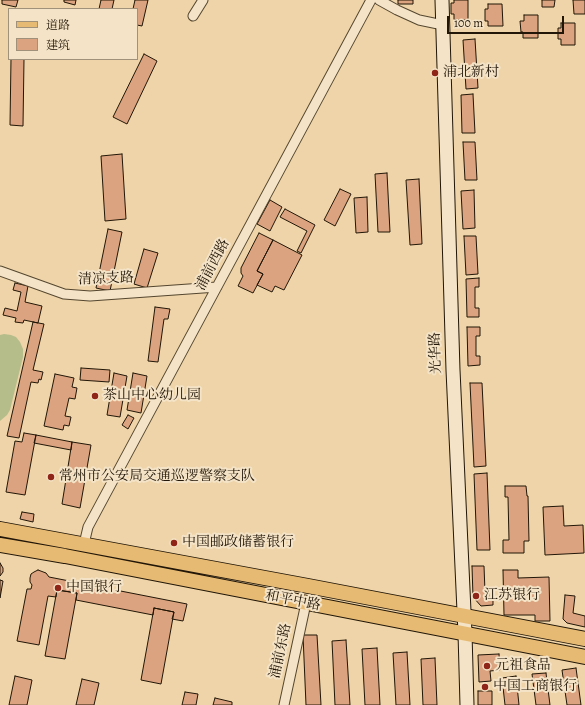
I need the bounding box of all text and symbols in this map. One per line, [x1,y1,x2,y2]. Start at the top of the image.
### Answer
legend [8,8,138,60]
scale bar [449,8,566,34]
text: 100 m [454,15,483,31]
text: 道路 [46,17,70,33]
text: 建筑 [46,37,70,53]
place label: 浦北新村 [443,65,499,81]
marker: 浦北新村 [430,68,440,78]
street label: 浦前西路 [192,236,234,294]
street label: 清凉支路 [78,270,134,288]
street label: 光华路 [427,332,445,374]
place label: 茶山中心幼儿园 [103,388,201,404]
marker: 茶山中心幼儿园 [90,391,100,401]
place label: 常州市公安局交通巡逻警察支队 [59,469,255,485]
marker: 常州市公安局交通巡逻警察支队 [46,472,56,482]
place label: 中国邮政储蓄银行 [182,535,294,551]
marker: 中国邮政储蓄银行 [169,538,179,548]
place label: 中国银行 [66,580,122,596]
marker: 中国银行 [53,583,63,593]
street label: 和平中路 [264,587,322,615]
place label: 江苏银行 [484,588,540,604]
marker: 江苏银行 [471,591,481,601]
street label: 浦前东路 [267,622,295,680]
place label: 元祖食品 [495,658,551,674]
marker: 元祖食品 [482,661,492,671]
place label: 中国工商银行 [493,679,577,695]
marker: 中国工商银行 [480,682,490,692]

